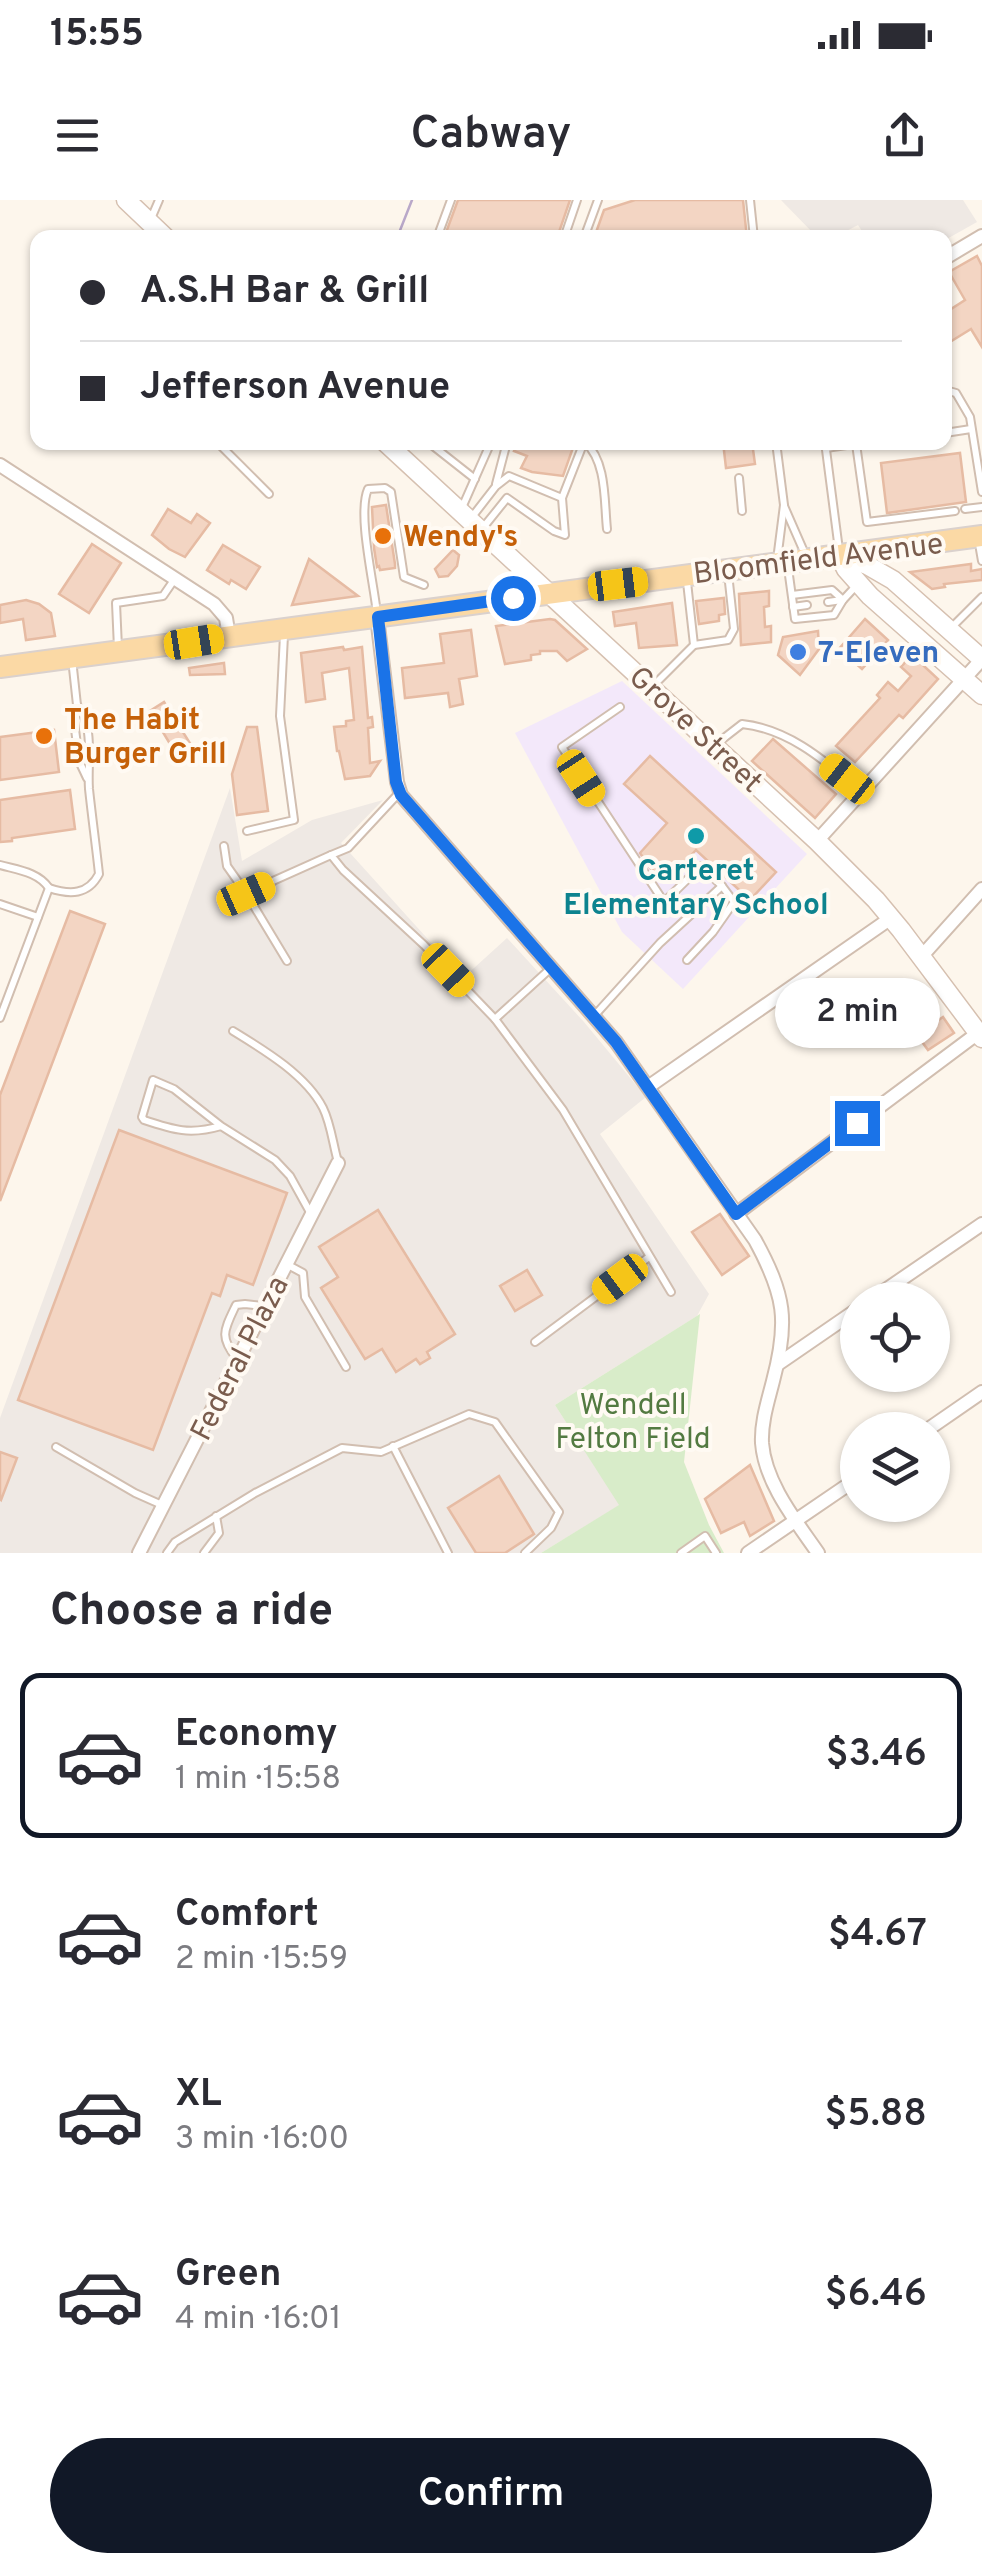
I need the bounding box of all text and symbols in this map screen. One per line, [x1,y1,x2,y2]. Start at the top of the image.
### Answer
text: 15:55 [50,11,144,60]
text: Cabway [411,107,571,164]
icon: menu [50,108,105,163]
icon: share [877,108,932,163]
text: A.S.H Bar & Grill [140,268,429,317]
text: Jefferson Avenue [140,364,450,413]
place label: Wendy's [403,520,518,557]
marker: Wendy's [372,525,394,547]
street label: Bloomfield Avenue [691,527,945,594]
car [586,565,650,603]
route start [491,576,536,621]
car [162,622,226,662]
place label: 7-Eleven [818,636,939,673]
marker: 7-Eleven [787,641,809,663]
street label: Grove Street [620,660,769,802]
place label: The Habit Burger Grill [64,703,227,774]
marker: The Habit Burger Grill [33,725,55,747]
car [552,745,610,811]
car [814,749,880,809]
marker: Carteret Elementary School [685,825,707,847]
place label: Carteret Elementary School [563,854,829,925]
car [212,868,280,920]
car [416,938,480,1002]
callout: 2 min [774,978,940,1048]
text: 2 min [816,993,899,1033]
route end [835,1101,880,1146]
car [587,1249,653,1309]
street label: Federal Plaza [184,1271,298,1448]
map controls [840,1282,950,1522]
button: locate [840,1282,950,1392]
park label: Wendell Felton Field [555,1388,711,1459]
button: layers [840,1412,950,1522]
text: Choose a ride [50,1584,333,1641]
icon: car [55,1711,145,1801]
text: Economy [175,1711,337,1760]
text: $3.46 [826,1731,927,1780]
text: 1 min · 15:58 [175,1760,341,1800]
icon: car [55,1891,145,1981]
text: Comfort [175,1891,319,1940]
text: $4.67 [828,1911,927,1960]
text: 2 min · 15:59 [175,1940,348,1980]
icon: car [55,2071,145,2161]
text: XL [175,2071,222,2120]
text: $5.88 [825,2091,927,2140]
text: 3 min · 16:00 [175,2120,349,2160]
icon: car [55,2251,145,2341]
text: Green [175,2251,281,2300]
text: $6.46 [825,2271,927,2320]
text: 4 min · 16:01 [175,2300,341,2340]
button: Confirm [50,2438,932,2553]

